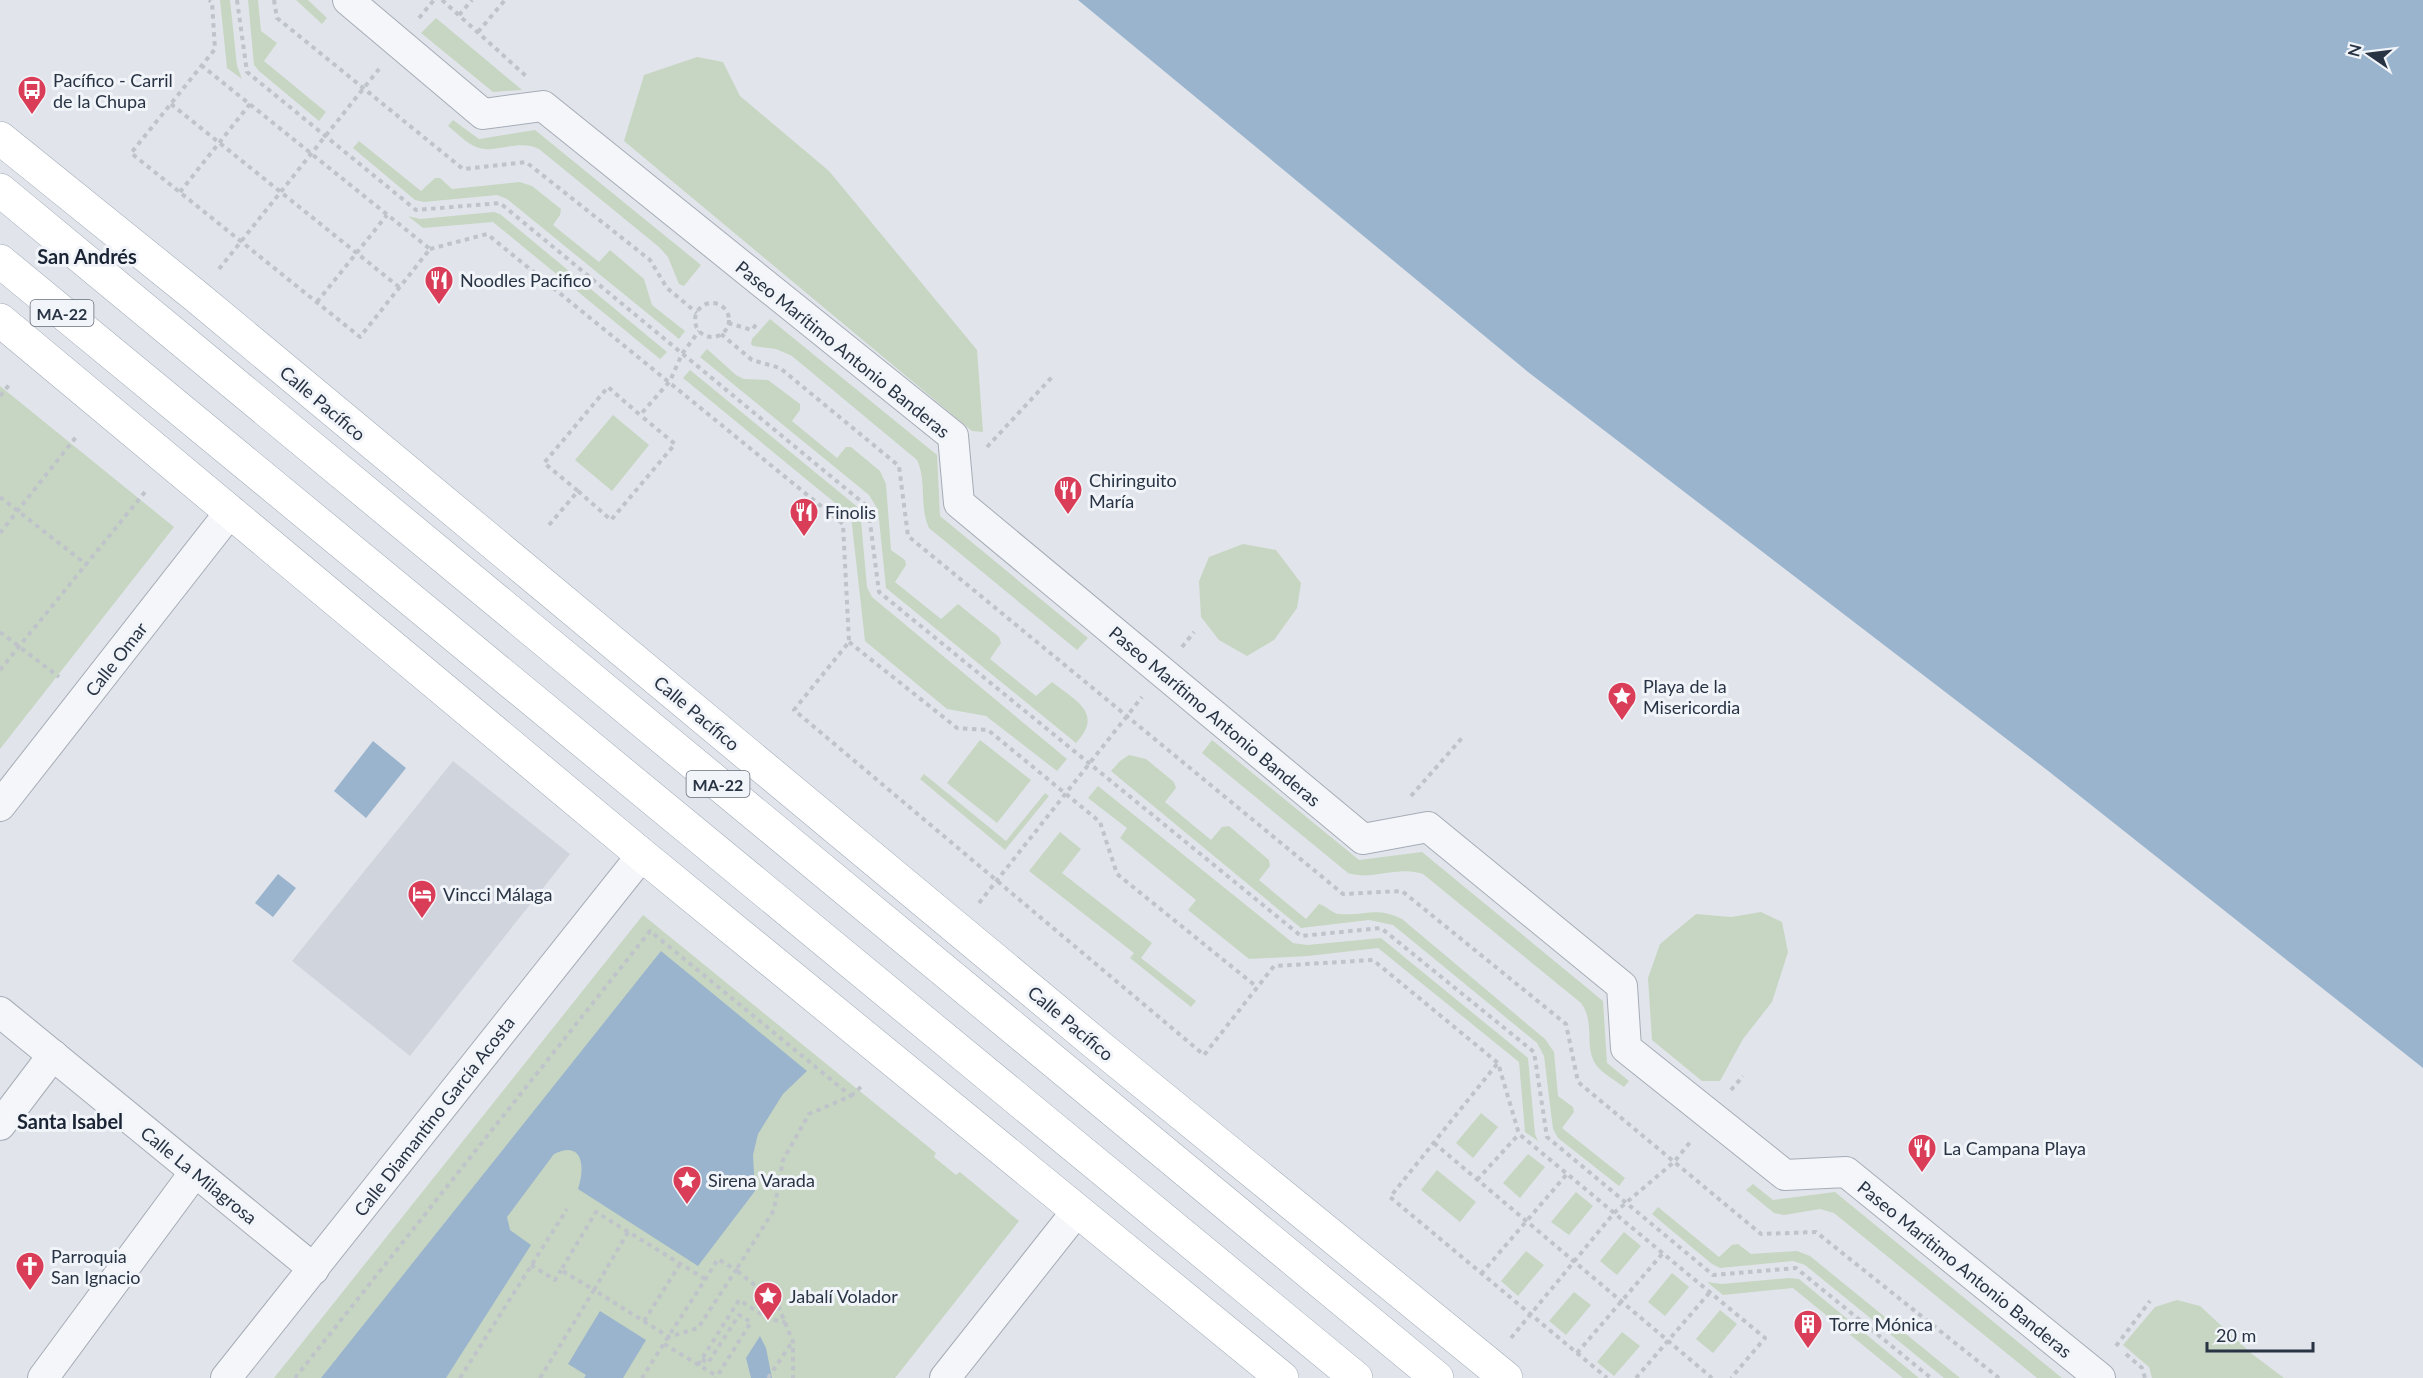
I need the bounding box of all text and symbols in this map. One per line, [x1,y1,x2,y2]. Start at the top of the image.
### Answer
north arrow [2339,24,2399,84]
text: N [2343,42,2365,59]
place label: Pacífico - Carril de la Chupa [53,69,173,112]
bus stop icon: Pacífico - Carril de la Chupa [16,74,48,116]
district label: San Andrés [37,244,137,268]
street label: Paseo Marítimo Antonio Banderas [732,256,955,442]
restaurant icon: Noodles Pacifico [423,264,455,306]
place label: Noodles Pacifico [460,269,591,291]
road number: MA-22 [31,300,94,326]
street label: Calle Pacífico [276,361,370,445]
place label: Chiringuito María [1089,469,1177,512]
restaurant icon: Chiringuito María [1052,474,1084,516]
restaurant icon: Finolis [788,496,820,538]
place label: Finolis [825,501,876,523]
street label: Calle Omar [80,617,152,700]
street label: Paseo Marítimo Antonio Banderas [1105,621,1325,811]
street label: Calle Pacífico [650,671,744,755]
place label: Playa de la Misericordia [1643,675,1740,718]
place icon: Playa de la Misericordia [1606,680,1638,722]
road number: MA-22 [686,771,750,797]
hotel icon: Vincci Málaga [406,878,438,920]
place label: Vincci Málaga [443,883,552,905]
street label: Calle Pacífico [1024,981,1118,1065]
street label: Calle Diamantino García Acosta [349,1012,519,1220]
district label: Santa Isabel [17,1109,123,1133]
street label: Calle La Milagrosa [137,1121,261,1229]
restaurant icon: La Campana Playa [1906,1132,1938,1174]
place label: La Campana Playa [1943,1137,2086,1159]
place icon: Sirena Varada [671,1164,703,1206]
place label: Sirena Varada [708,1169,815,1191]
street label: Paseo Marítimo Antonio Banderas [1854,1176,2077,1362]
place label: Parroquia San Ignacio [51,1245,140,1288]
church icon: Parroquia San Ignacio [14,1250,46,1292]
place icon: Jabalí Volador [752,1280,784,1322]
place label: Jabalí Volador [789,1285,898,1307]
building icon: Torre Mónica [1792,1308,1824,1350]
place label: Torre Mónica [1829,1313,1933,1335]
scale bar [2207,1315,2314,1353]
text: 20 m [2216,1324,2256,1346]

